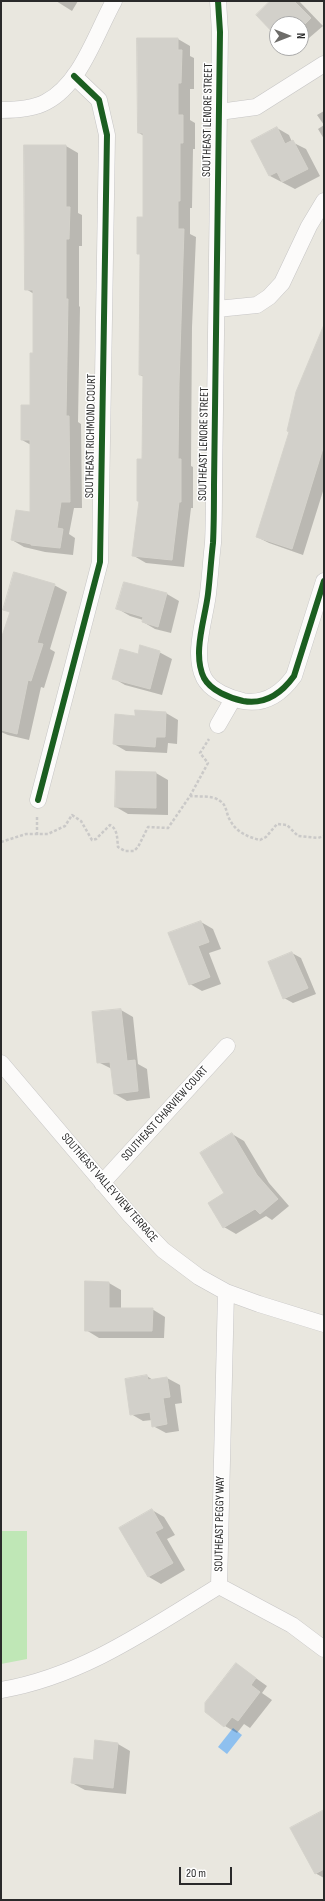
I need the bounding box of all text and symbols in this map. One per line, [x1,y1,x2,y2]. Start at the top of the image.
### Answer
north arrow [269,16,309,56]
text: N [294,33,307,39]
street label: SOUTHEAST LENORE STREET [200,63,216,177]
street label: SOUTHEAST RICHMOND COURT [83,374,99,498]
street label: SOUTHEAST LENORE STREET [196,387,212,501]
street label: SOUTHEAST CHARVIEW COURT [119,1064,211,1164]
street label: SOUTHEAST VALLEY VIEW TERRACE [58,1131,160,1245]
street label: SOUTHEAST PEGGY WAY [212,1476,228,1572]
scale bar [181,1859,234,1885]
text: 20 m [186,1866,206,1881]

